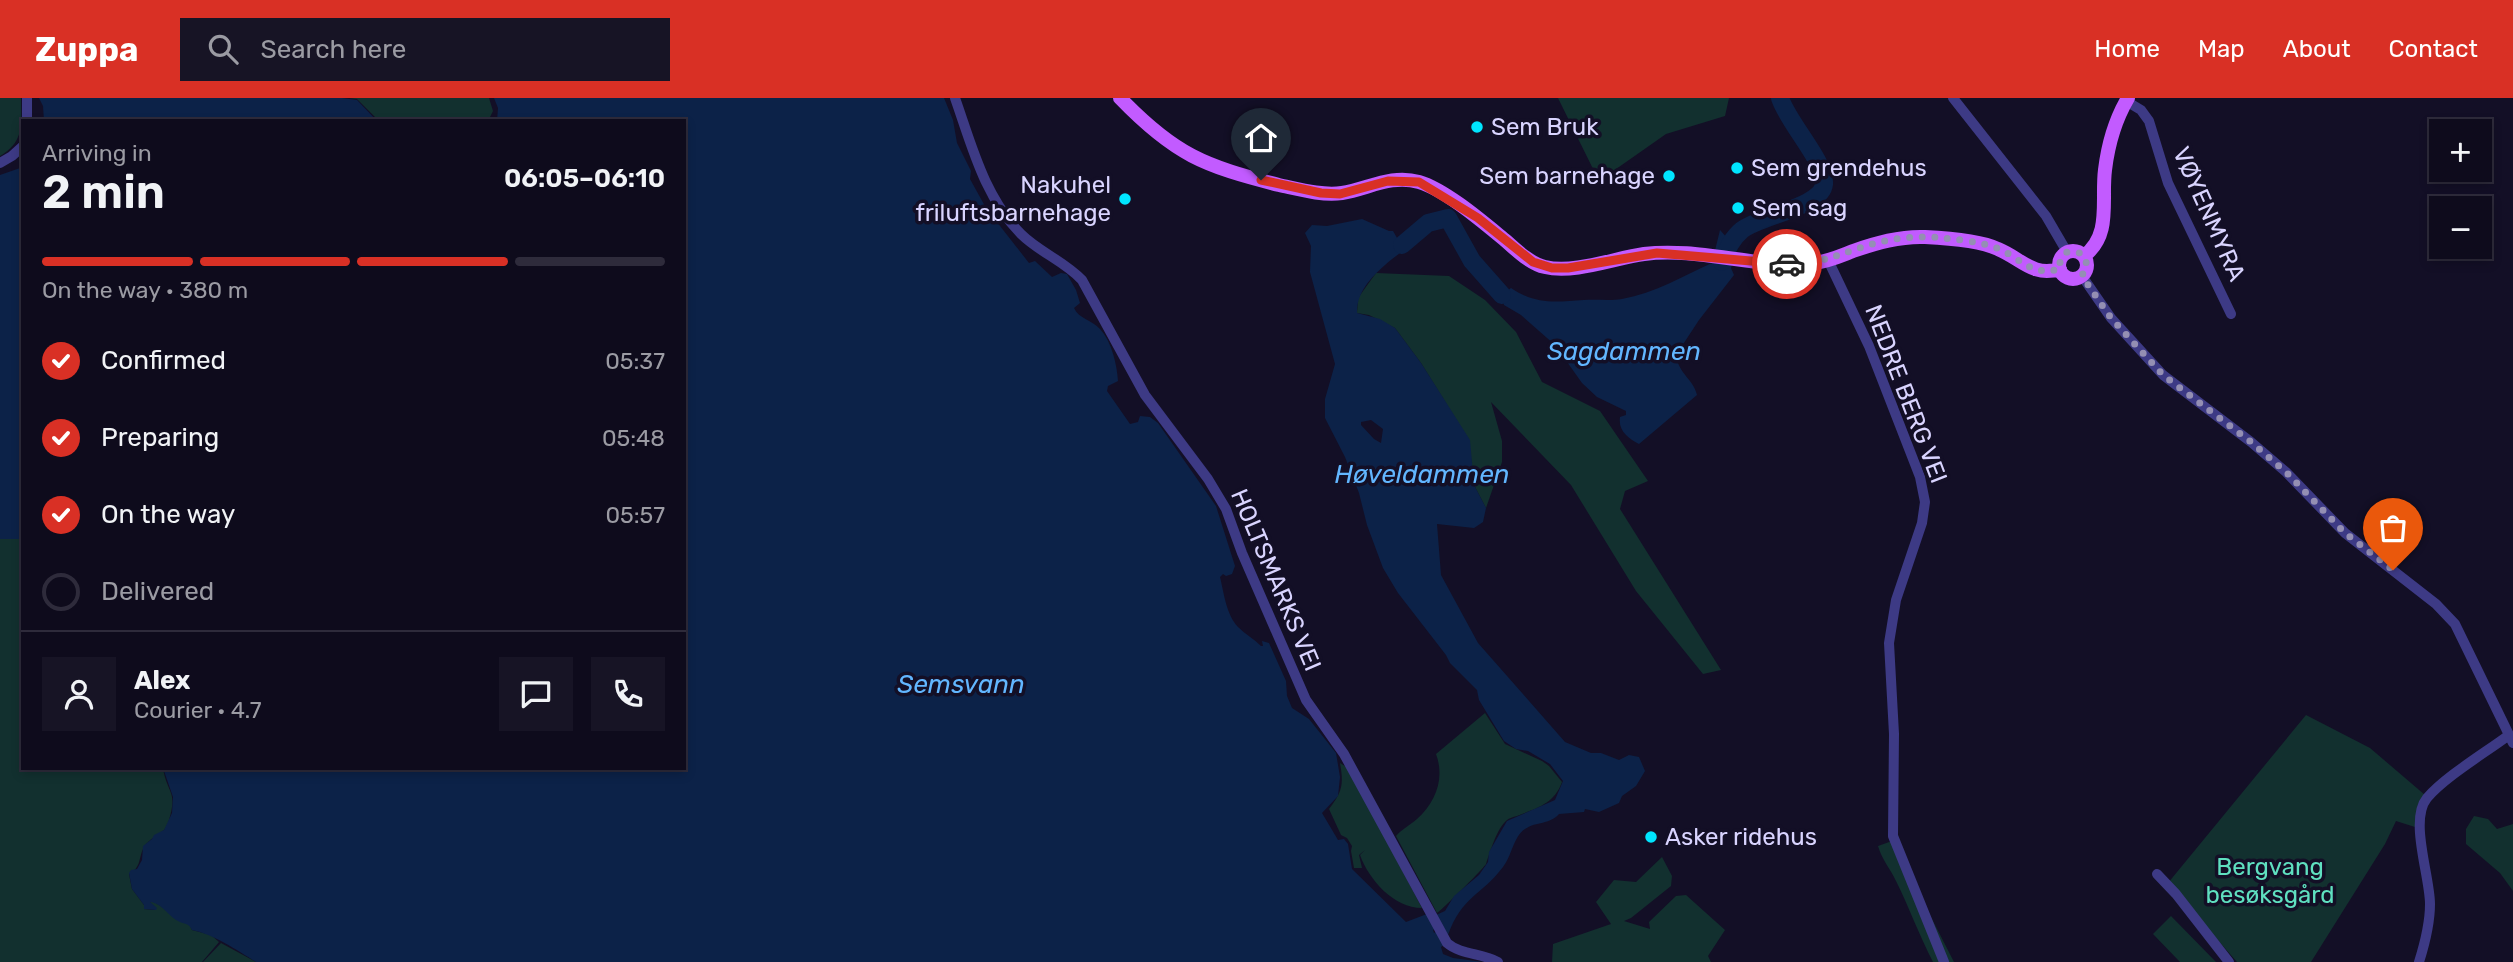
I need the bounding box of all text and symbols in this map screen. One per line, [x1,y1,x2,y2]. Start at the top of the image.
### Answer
search box [180,18,670,81]
text: Zuppa [35,30,138,69]
icon: search [204,30,242,68]
text: Search here [260,34,406,65]
text: Home [2094,35,2160,63]
text: Map [2198,35,2245,63]
text: About [2283,35,2351,63]
text: Contact [2389,35,2478,63]
pin [1231,108,1291,180]
place label: Sem Bruk [1491,113,1599,141]
icon: home [1242,119,1280,157]
marker: Sem Bruk [1469,119,1485,135]
map controls [2429,119,2492,259]
button: + [2429,119,2492,182]
text: Arriving in [42,139,152,167]
street label: VØYENMYRA [2167,143,2251,285]
place label: Sem grendehus [1751,154,1927,182]
marker: Sem grendehus [1729,160,1745,176]
place label: Sem barnehage [1479,162,1655,190]
text: 06:05–06:10 [504,163,665,194]
text: 2 min [42,165,165,220]
marker: Sem barnehage [1661,168,1677,184]
place label: Nakuhel friluftsbarnehage [915,171,1111,227]
marker: Nakuhel friluftsbarnehage [1117,191,1133,207]
place label: Sem sag [1752,194,1847,222]
button: − [2429,196,2492,259]
marker: Sem sag [1730,200,1746,216]
courier [1752,229,1822,299]
icon: car [1768,245,1806,283]
text: On the way · 380 m [42,276,248,304]
street label: NEDRE BERG VEI [1859,301,1953,487]
water label: Sagdammen [1547,336,1701,367]
icon: check [42,342,80,380]
text: Confirmed [101,345,226,376]
text: 05:37 [605,347,665,375]
icon: check [42,419,80,457]
text: Preparing [101,422,219,453]
text: 05:48 [602,424,665,452]
water label: Høveldammen [1335,459,1509,490]
street label: HOLTSMARKS VEI [1225,485,1327,675]
icon: check [42,496,80,534]
pin [2363,498,2423,570]
text: On the way [101,499,235,530]
text: 05:57 [605,501,665,529]
icon: bag [2374,509,2412,547]
text: Delivered [101,576,214,607]
button: person [42,657,116,731]
button: chat [499,657,573,731]
button: phone [591,657,665,731]
text: Alex [134,665,190,696]
water label: Semsvann [897,669,1025,700]
text: Courier · 4.7 [134,696,261,724]
place label: Asker ridehus [1665,823,1817,851]
marker: Asker ridehus [1643,829,1659,845]
park label: Bergvang besøksgård [2206,853,2334,909]

